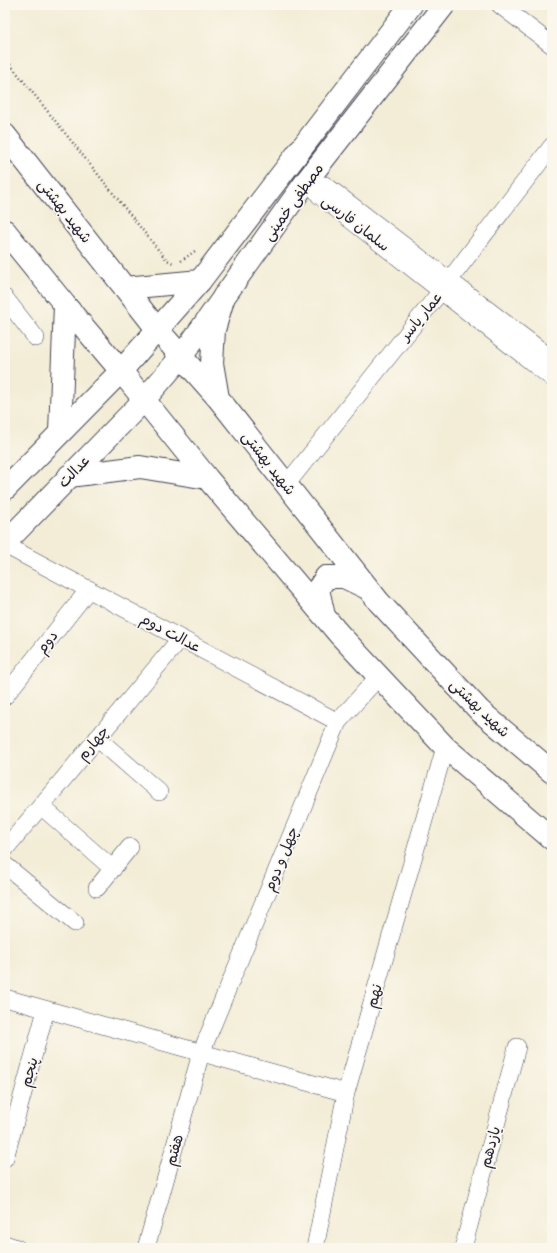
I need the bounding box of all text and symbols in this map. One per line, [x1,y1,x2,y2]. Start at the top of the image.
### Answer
street label: مصطفی خمینی [261,161,329,245]
street label: شهید بهشتی [33,177,94,248]
street label: سلمان فارسی [317,192,392,257]
street label: عمار یاسر [396,289,448,347]
street label: شهید بهشتی [237,429,298,500]
street label: عدالت [56,452,95,493]
street label: عدالت دوم [136,611,204,659]
street label: دوم [34,628,64,659]
street label: شهید بهشتی [445,676,512,742]
street label: چهارم [75,723,114,765]
street label: چهل و دوم [262,825,305,895]
street label: نهم [364,982,389,1011]
street label: پنجم [18,1056,45,1090]
street label: یازدهم [478,1125,507,1171]
street label: هفتم [163,1133,190,1169]

